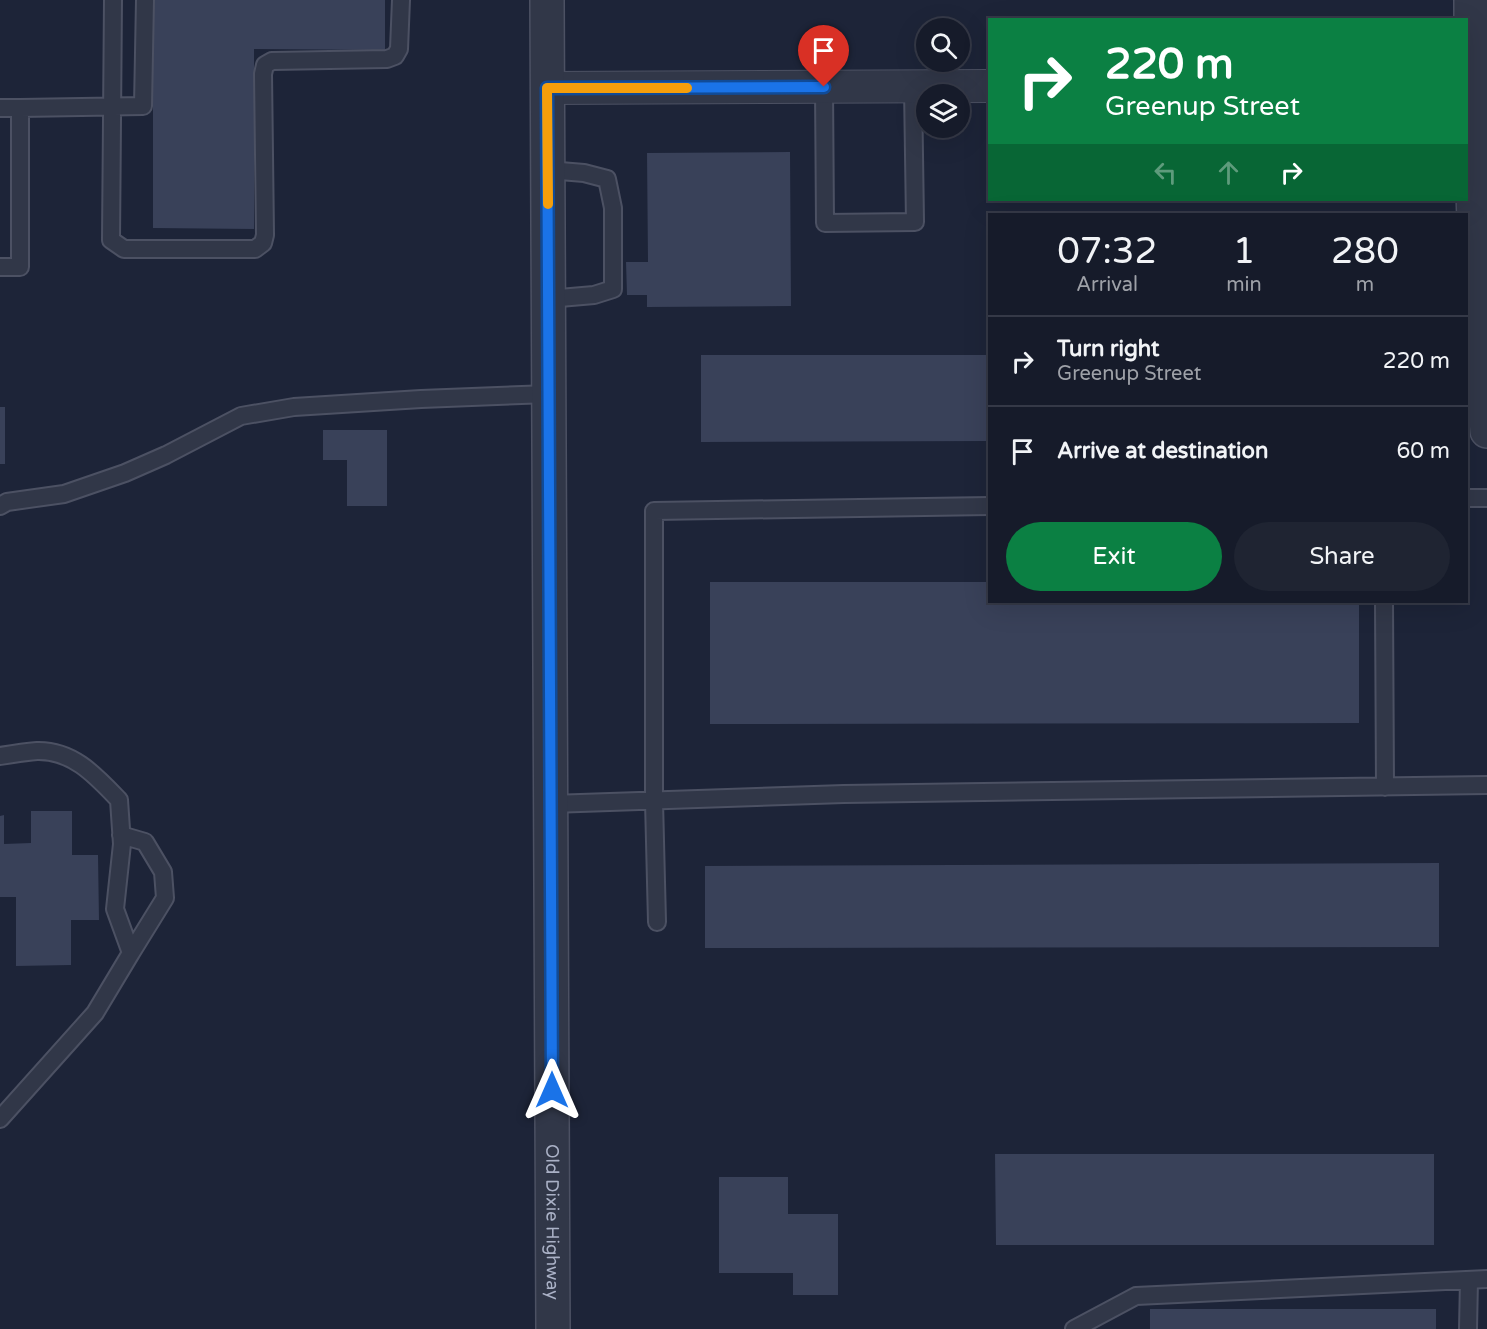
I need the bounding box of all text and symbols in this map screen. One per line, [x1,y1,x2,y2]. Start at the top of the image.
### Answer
map controls [916,18,970,138]
button: search [916,18,970,72]
pin [798,25,849,87]
icon: arrive [807,34,840,67]
text: 220 m [1105,39,1234,90]
icon: right [1006,42,1084,120]
button: layers [916,84,970,138]
text: Greenup Street [1105,90,1300,123]
icon: left [1149,156,1182,189]
icon: ahead [1212,156,1245,189]
icon: right [1275,156,1308,189]
text: 07:32 [1057,230,1157,273]
text: 1 [1233,230,1255,273]
text: 280 [1331,230,1399,273]
text: Arrival [1076,273,1138,297]
text: min [1226,273,1262,297]
text: m [1356,273,1374,297]
text: Turn right [1057,336,1159,362]
icon: right [1006,345,1039,378]
text: 220 m [1383,348,1450,374]
text: Greenup Street [1057,362,1201,386]
icon: arrive [1006,435,1039,468]
text: Arrive at destination [1057,438,1268,464]
text: 60 m [1396,438,1450,464]
button: Exit [1006,522,1222,591]
button: Share [1234,522,1450,591]
position arrow [520,1058,584,1122]
street label: Old Dixie Highway [541,1144,564,1300]

